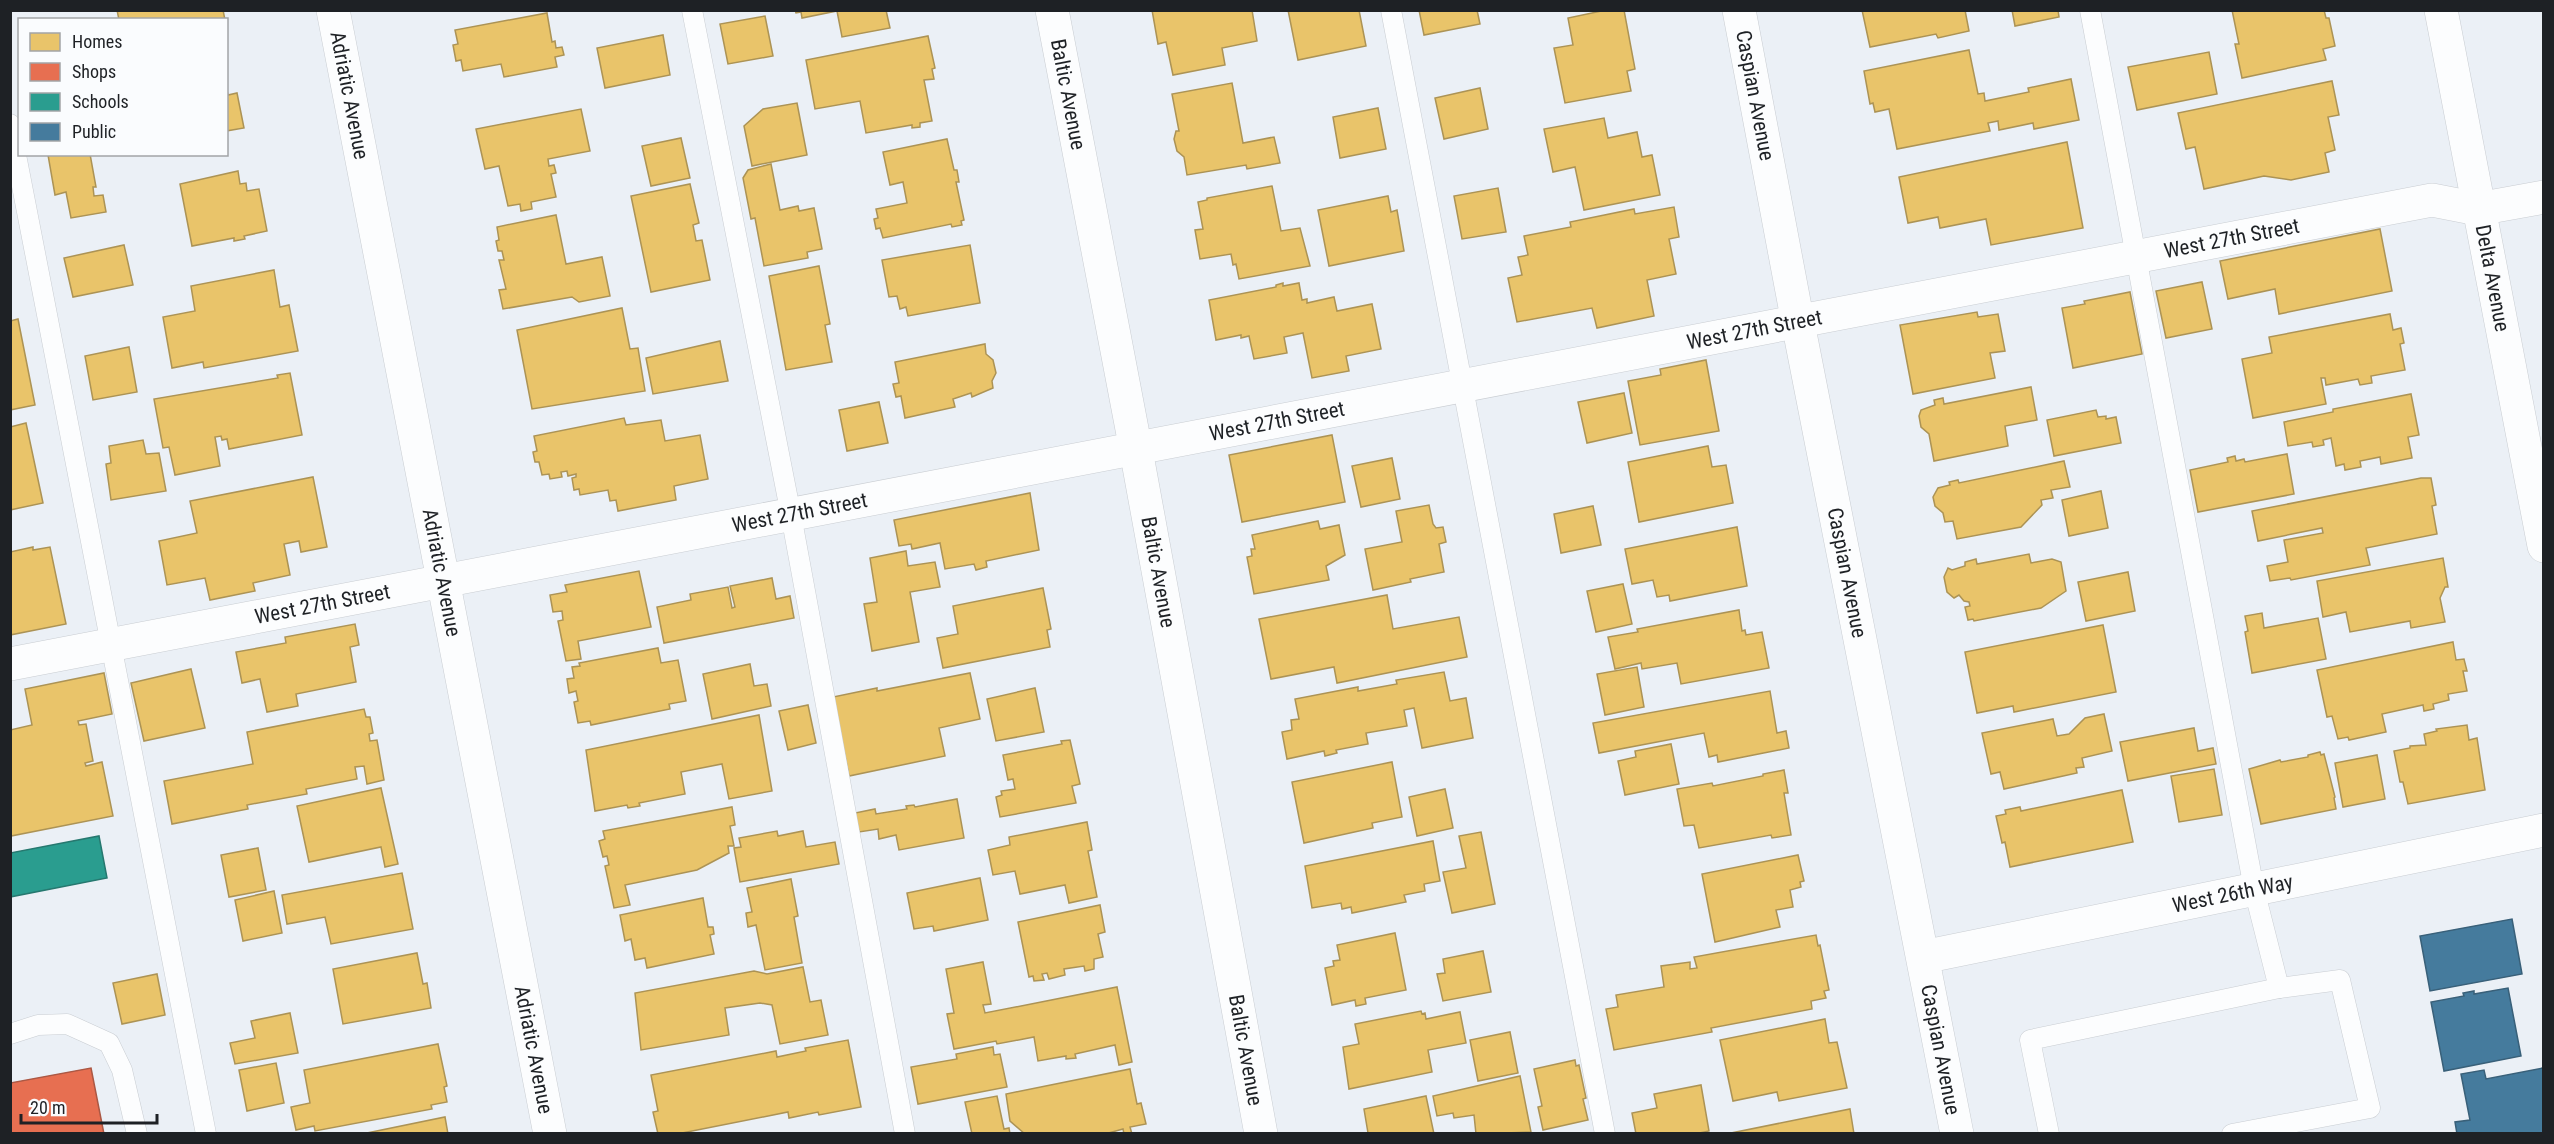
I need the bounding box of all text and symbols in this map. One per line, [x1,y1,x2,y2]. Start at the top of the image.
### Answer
legend [18,18,228,156]
street label: Caspian Avenue [1731,28,1779,163]
street label: Adriatic Avenue [325,29,374,162]
text: Homes [72,31,122,52]
street label: Baltic Avenue [1046,37,1090,152]
text: Shops [72,61,116,82]
text: Schools [72,91,129,112]
text: Public [72,121,116,142]
street label: West 27th Street [2162,214,2301,263]
street label: Delta Avenue [2471,223,2515,334]
street label: West 27th Street [1685,305,1824,355]
street label: West 27th Street [1207,397,1347,446]
street label: West 27th Street [730,488,869,537]
street label: Caspian Avenue [1822,506,1871,640]
street label: Adriatic Avenue [418,507,466,639]
street label: Baltic Avenue [1136,515,1180,630]
street label: West 27th Street [253,579,392,629]
street label: West 26th Way [2170,870,2295,918]
street label: Caspian Avenue [1916,982,1965,1117]
street label: Adriatic Avenue [510,984,558,1116]
street label: Baltic Avenue [1224,993,1268,1108]
scale bar [21,1087,158,1125]
text: 20 m [30,1097,65,1118]

